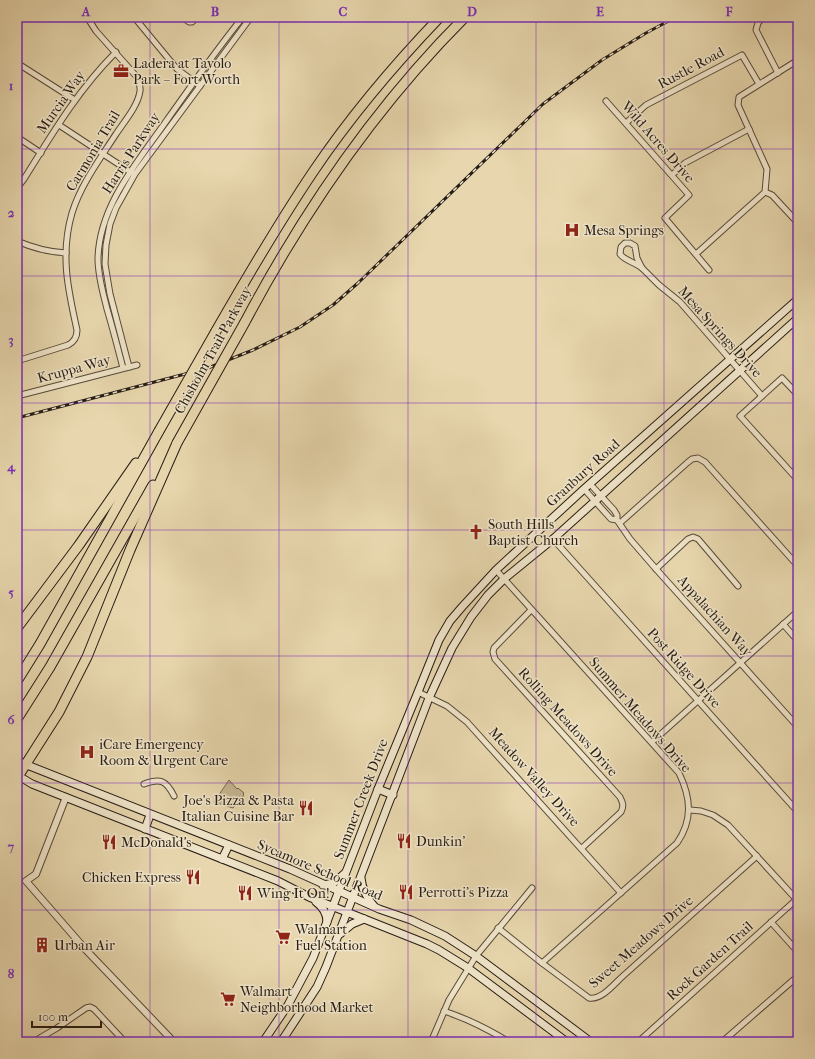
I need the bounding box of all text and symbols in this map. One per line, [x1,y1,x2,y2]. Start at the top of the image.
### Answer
text: A [81,4,91,19]
text: B [211,4,220,19]
text: C [339,4,348,19]
text: D [467,4,477,19]
text: E [596,4,604,19]
text: F [725,4,733,19]
street label: Rustle Road [655,43,727,93]
place label: Ladera at Tavolo Park – Fort Worth [133,55,240,88]
office icon: Ladera at Tavolo Park – Fort Worth [112,62,130,80]
street label: Murcia Way [33,67,89,137]
text: 1 [9,78,14,93]
street label: Wild Acres Drive [617,97,698,186]
street label: Carmonia Trail [62,107,124,194]
street label: Harris Parkway [98,109,164,197]
text: 2 [8,205,15,220]
hospital icon: Mesa Springs [563,221,581,239]
place label: Mesa Springs [584,222,664,239]
street label: Chisholm Trail Parkway [171,283,256,417]
street label: Mesa Springs Drive [675,283,766,381]
text: 3 [8,332,14,348]
street label: Kruppa Way [35,351,113,387]
street label: Granbury Road [543,435,624,510]
text: 4 [6,459,16,475]
place label: South Hills Baptist Church [488,516,579,549]
church icon: South Hills Baptist Church [467,523,485,541]
street label: Appalachian Way [673,571,756,660]
text: 5 [8,585,14,600]
street label: Post Ridge Drive [644,624,724,712]
street label: Summer Meadows Drive [585,654,695,776]
street label: Rolling Meadows Drive [515,664,621,780]
text: 6 [7,712,15,727]
street label: Meadow Valley Drive [485,724,583,830]
place label: iCare Emergency Room & Urgent Care [99,736,228,769]
street label: Summer Creek Drive [330,736,392,862]
hospital icon: iCare Emergency Room & Urgent Care [78,743,96,761]
place label: Joe's Pizza & Pasta Italian Cuisine Bar [181,792,295,825]
restaurant icon: Joe's Pizza & Pasta Italian Cuisine Bar [297,799,315,817]
restaurant icon: Dunkin' [395,832,413,850]
restaurant icon: McDonald's [100,833,118,851]
place label: Dunkin' [416,833,465,850]
place label: McDonald's [121,834,192,851]
street label: Sycamore School Road [255,836,386,904]
text: 7 [7,839,15,854]
restaurant icon: Chicken Express [184,868,202,886]
place label: Chicken Express [82,869,181,886]
restaurant icon: Perrotti's Pizza [397,883,415,901]
restaurant icon: Wing It On! [236,884,254,902]
place label: Perrotti's Pizza [418,884,509,901]
place label: Wing It On! [256,885,330,902]
street label: Sweet Meadows Drive [586,892,697,992]
street label: Rock Garden Trail [663,918,757,1004]
place label: Walmart Fuel Station [294,921,367,954]
supermarket icon: Walmart Fuel Station [274,928,292,946]
building icon: Urban Air [33,936,51,954]
place label: Urban Air [54,937,115,954]
text: 8 [8,966,15,981]
place label: Walmart Neighborhood Market [239,983,374,1016]
supermarket icon: Walmart Neighborhood Market [219,990,237,1008]
scale bar [32,1003,101,1029]
text: 100 m [38,1010,68,1024]

